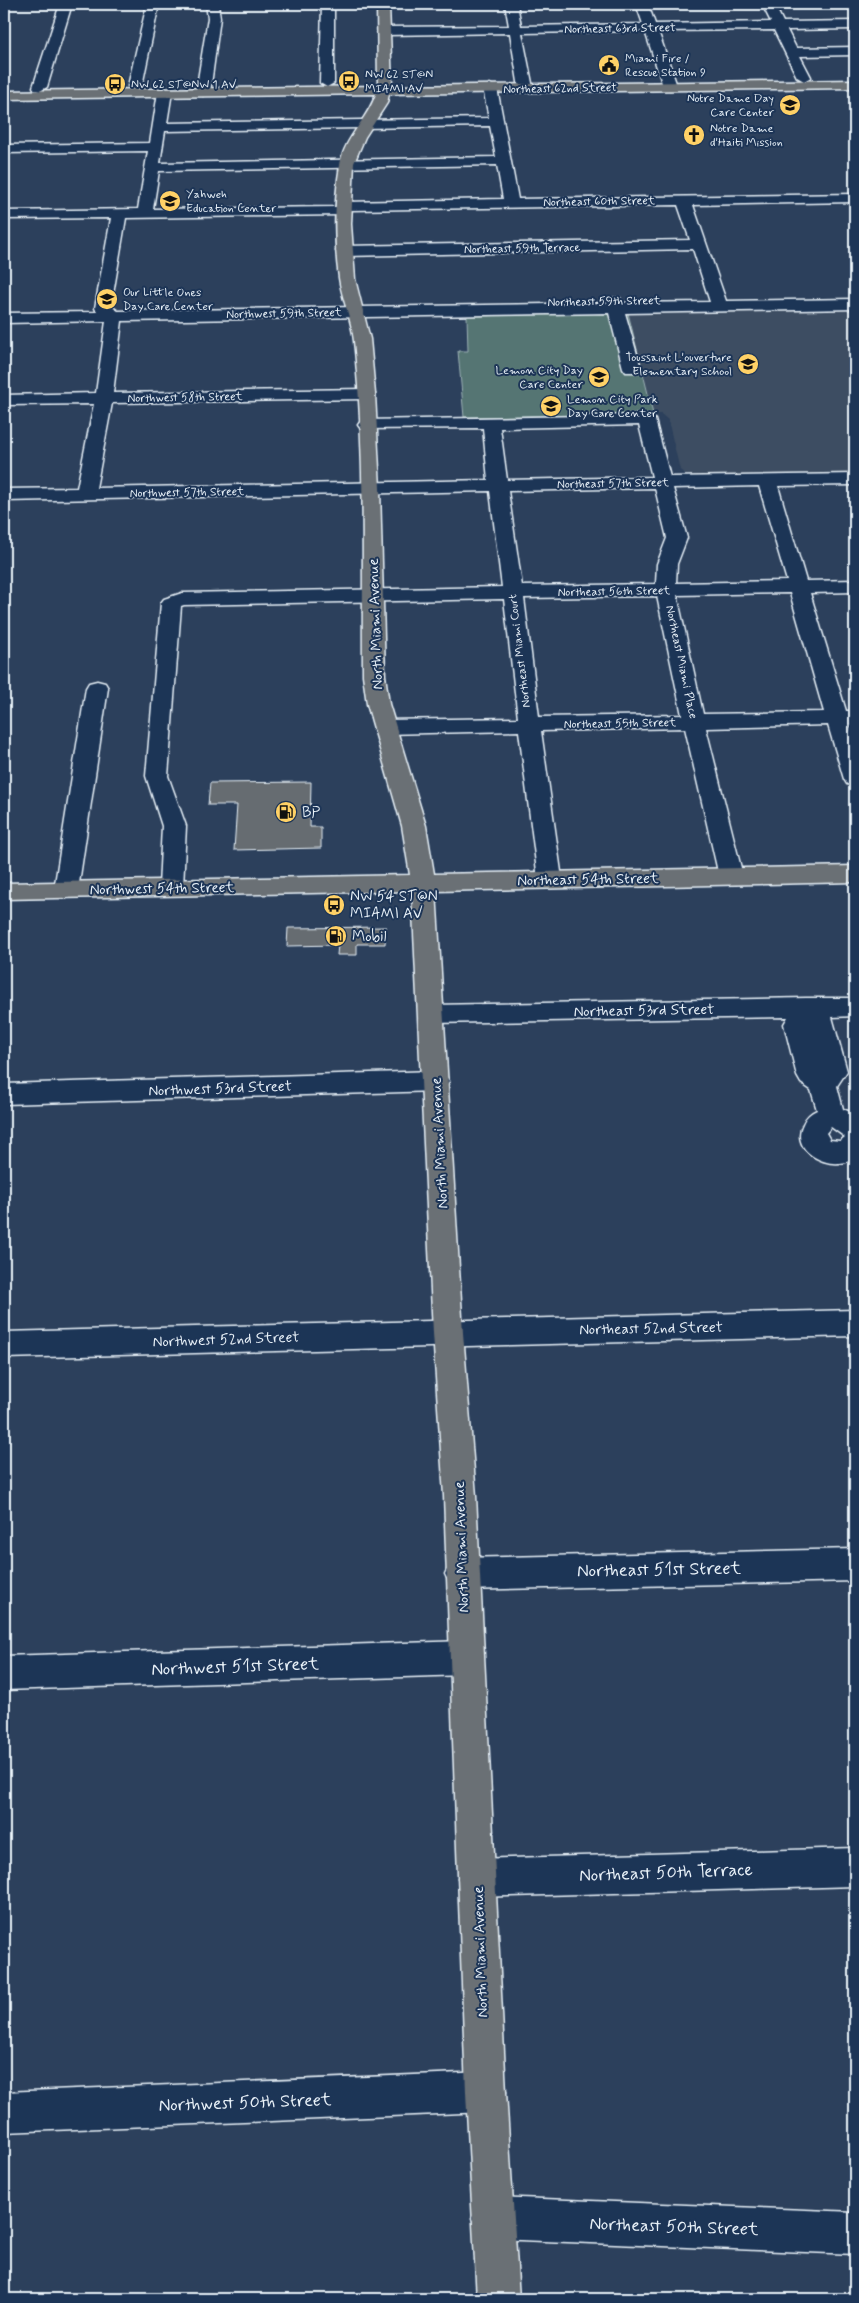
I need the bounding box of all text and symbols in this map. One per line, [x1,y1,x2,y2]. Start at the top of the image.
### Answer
street label: Northeast 63rd Street [564,20,676,38]
place label: Miami Fire / Rescue Station 9 [625,51,706,81]
public building icon: Miami Fire / Rescue Station 9 [597,53,621,77]
place label: NW 62 ST@N MIAMI AV [365,67,433,97]
bus stop icon: NW 62 ST@N MIAMI AV [337,69,361,93]
bus stop icon: NW 62 ST@NW 1 AV [103,72,127,96]
place label: NW 62 ST@NW 1 AV [131,77,237,93]
street label: Northeast 62nd Street [503,80,617,98]
place label: Notre Dame Day Care Center [687,91,774,121]
school or university icon: Notre Dame Day Care Center [778,93,802,117]
place label: Notre Dame d'Haiti Mission [710,121,783,151]
church icon: Notre Dame d'Haiti Mission [682,123,706,147]
place label: Yahweh Education Center [186,187,276,217]
school or university icon: Yahweh Education Center [158,189,182,213]
street label: Northeast 60th Street [543,193,655,211]
street label: Northeast 59th Terrace [464,240,581,258]
place label: Our Little Ones Day Care Center [123,285,213,315]
school or university icon: Our Little Ones Day Care Center [95,287,119,311]
street label: Northeast 59th Street [547,293,661,311]
street label: Northwest 59th Street [226,305,342,323]
place label: Toussaint L'ouverture Elementary School [625,350,732,380]
school or university icon: Toussaint L'ouverture Elementary School [736,352,760,376]
place label: Lemon City Day Care Center [496,363,583,393]
school or university icon: Lemon City Day Care Center [587,365,611,389]
street label: Northwest 58th Street [127,389,243,407]
place label: Lemon City Park Day Care Center [567,392,658,422]
school or university icon: Lemon City Park Day Care Center [539,394,563,418]
street label: Northeast 57th Street [557,475,669,493]
street label: Northwest 57th Street [130,484,244,502]
street label: North Miami Avenue [364,558,388,690]
street label: Northeast 56th Street [558,583,671,601]
street label: Northeast Miami Court [505,593,535,709]
street label: Northeast Miami Place [661,604,701,720]
street label: Northeast 55th Street [564,715,676,733]
fuel station icon: BP [274,800,298,824]
place label: BP [302,803,320,823]
street label: Northeast 54th Street [517,869,659,891]
street label: Northwest 54th Street [89,878,235,900]
place label: NW 54 ST@N MIAMI AV [350,887,438,924]
bus stop icon: NW 54 ST@N MIAMI AV [322,893,346,917]
fuel station icon: Mobil [324,924,348,948]
place label: Mobil [352,927,387,947]
street label: Northeast 53rd Street [574,1000,714,1022]
street label: Northwest 53rd Street [148,1076,292,1102]
street label: North Miami Avenue [427,1077,453,1209]
street label: Northeast 52nd Street [579,1318,723,1340]
street label: Northwest 52nd Street [152,1327,300,1353]
street label: North Miami Avenue [450,1481,474,1613]
street label: Northeast 51st Street [577,1557,742,1583]
street label: Northwest 51st Street [151,1652,320,1682]
street label: Northeast 50th Terrace [579,1858,753,1888]
street label: North Miami Avenue [469,1886,493,2018]
street label: Northwest 50th Street [158,2088,332,2118]
street label: Northeast 50th Street [589,2212,759,2242]

